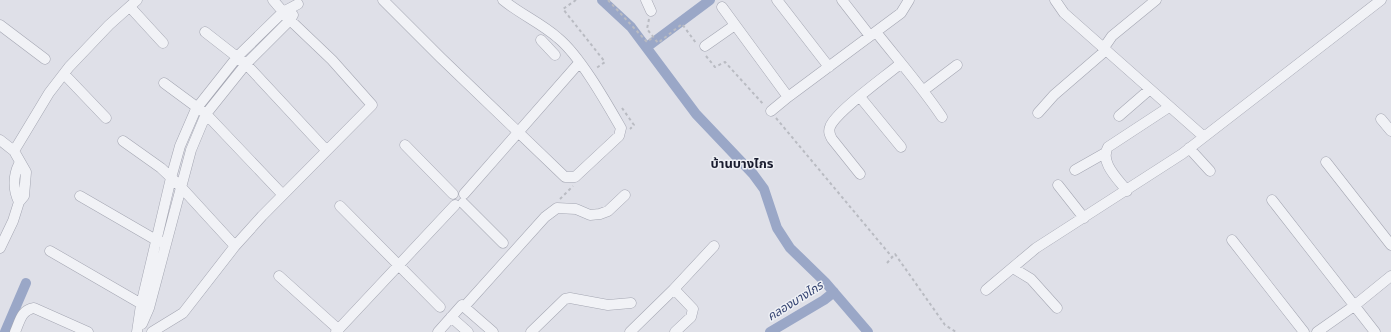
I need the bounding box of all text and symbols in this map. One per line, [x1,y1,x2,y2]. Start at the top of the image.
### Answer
district label: บ้านบางไกร [711,156,774,171]
water label: คลองบางไกร [765,278,826,324]

